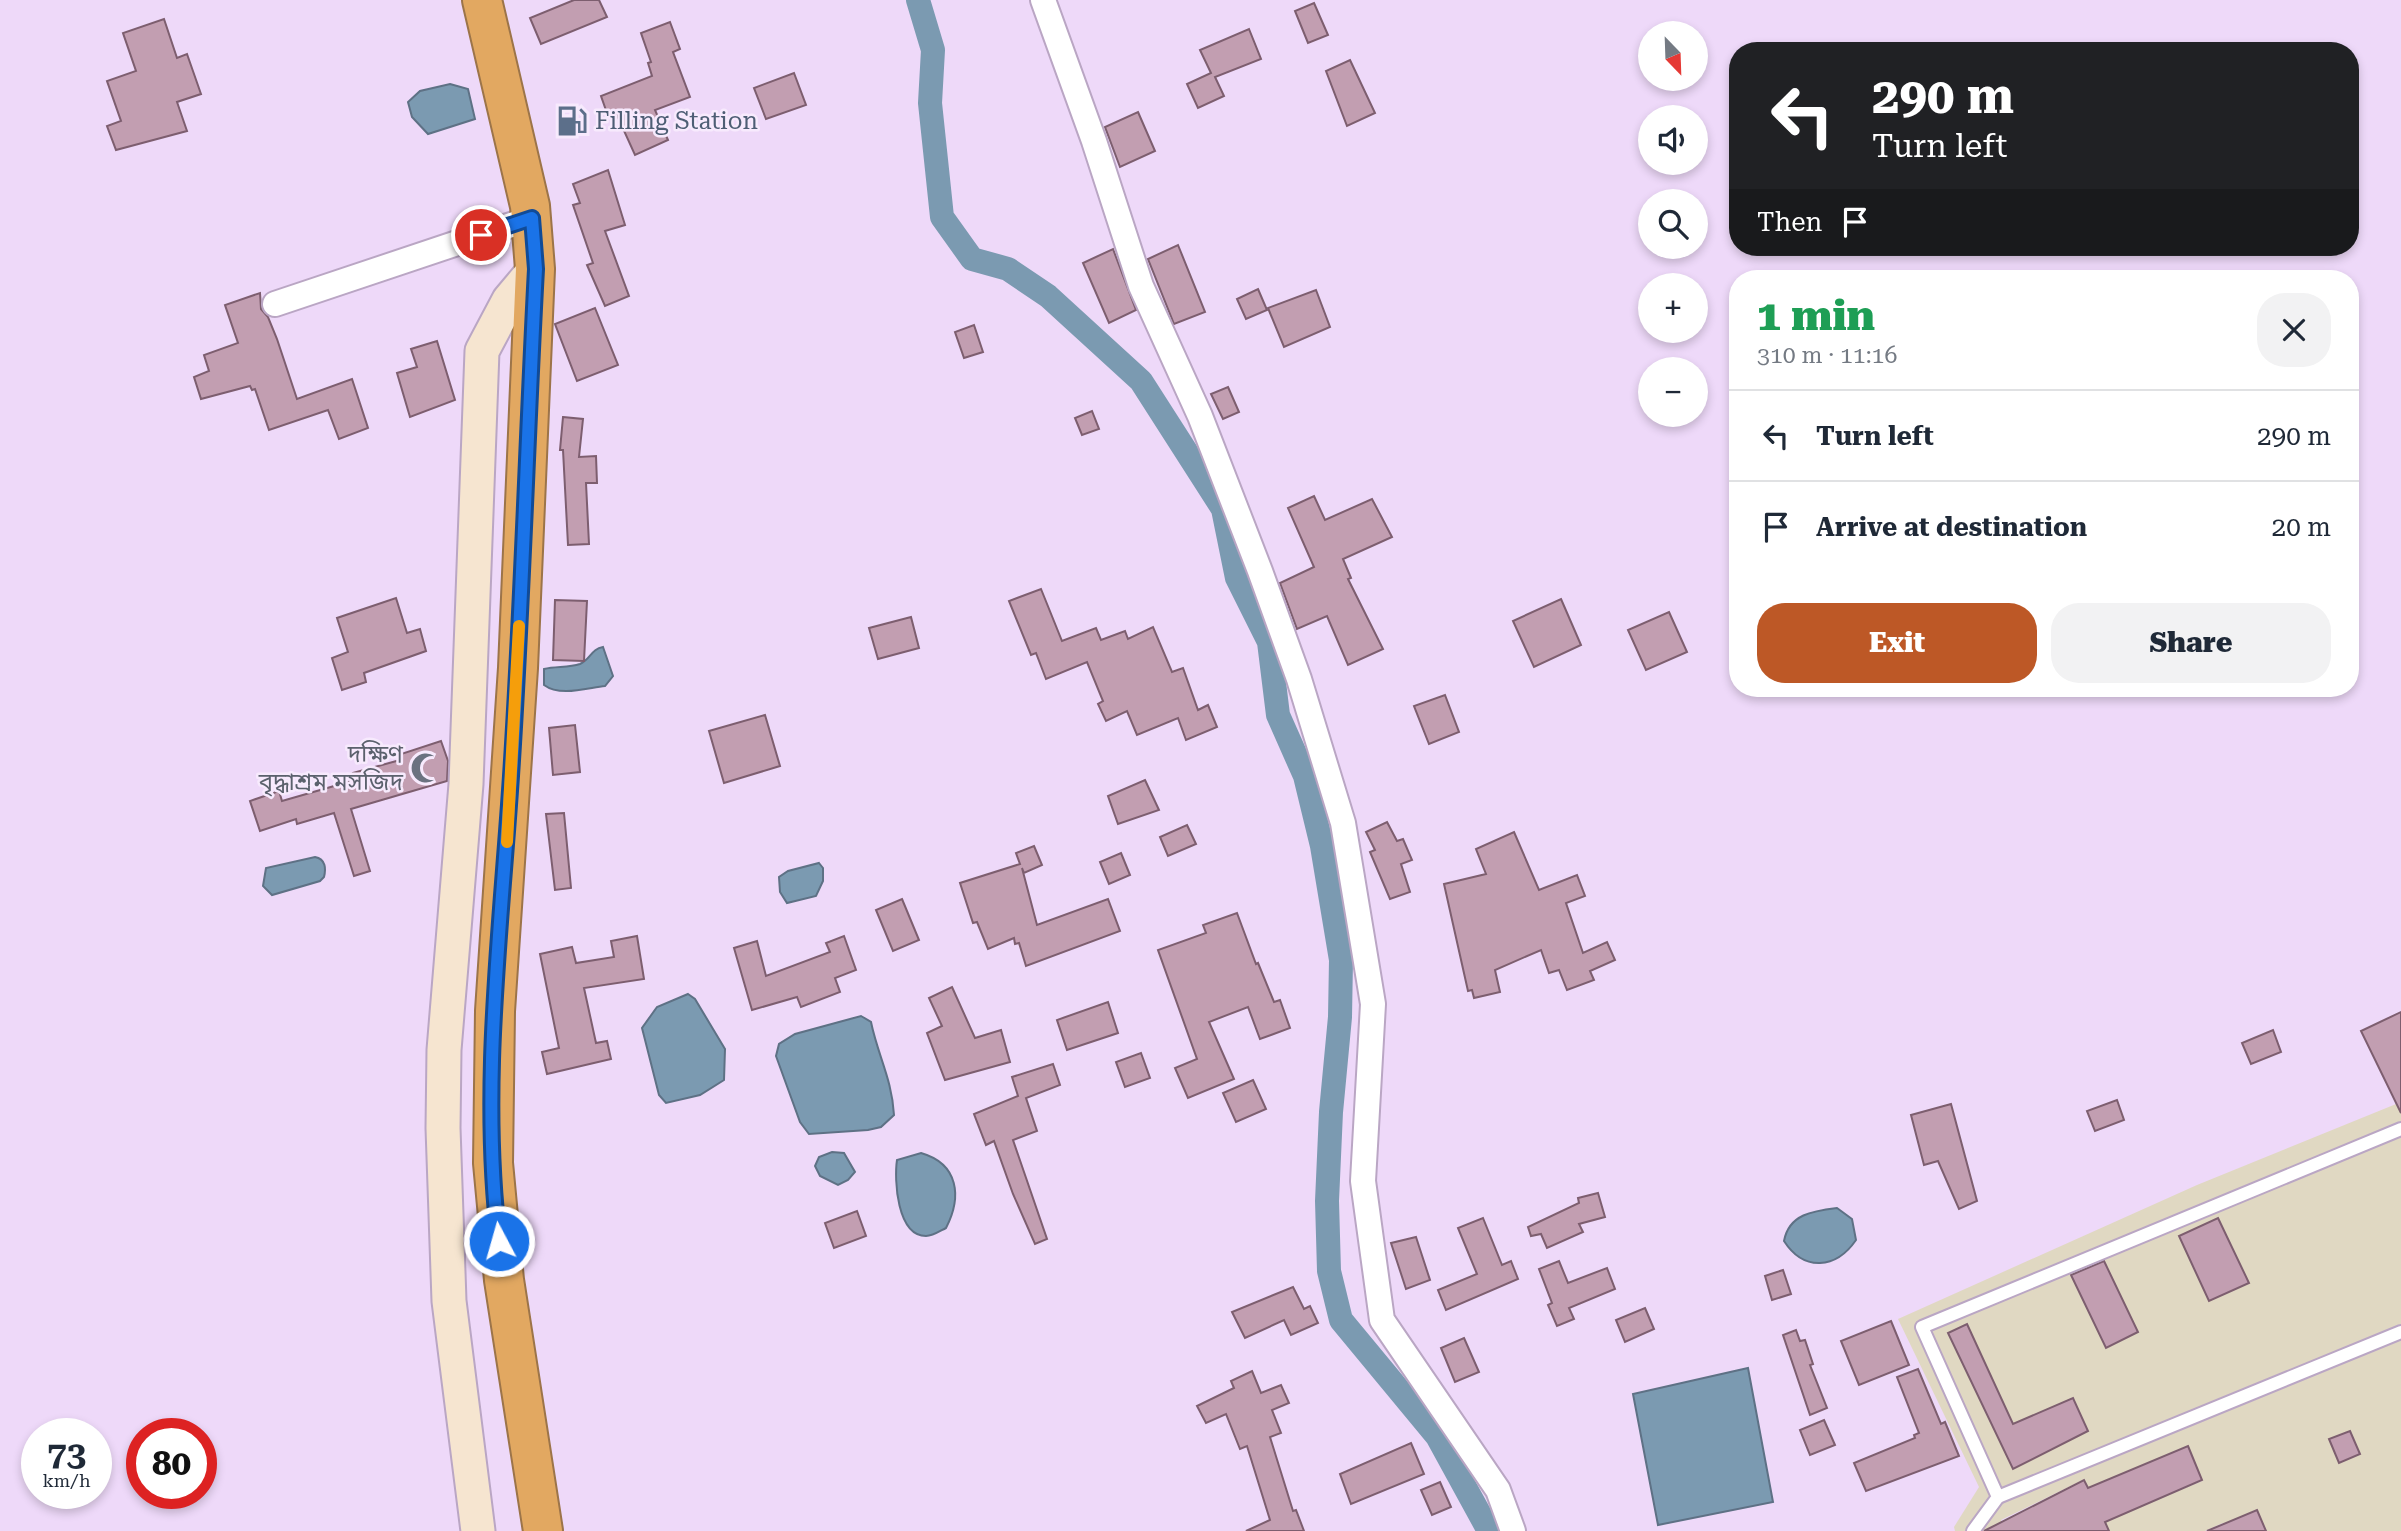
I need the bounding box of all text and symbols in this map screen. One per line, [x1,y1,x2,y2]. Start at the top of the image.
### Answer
north arrow [1638,21,1708,91]
map controls [1638,21,1708,427]
text: 290 m [1872,68,2014,125]
icon: left [1757,70,1848,161]
fuel station icon: Filling Station [555,104,589,138]
button: sound [1638,105,1708,175]
place label: Filling Station [595,107,758,135]
text: Turn left [1872,127,2007,165]
button: search [1638,189,1708,259]
icon: arrive [1836,203,1874,241]
pin [451,205,511,265]
text: Then [1757,207,1822,237]
icon: arrive [462,216,500,254]
button: + [1638,273,1708,343]
text: 1 min [1757,291,1875,340]
button: close [2257,293,2331,367]
text: 310 m · 11:16 [1757,342,1897,369]
button: − [1638,357,1708,427]
icon: left [1757,417,1795,455]
text: Turn left [1816,421,1934,451]
text: 290 m [2257,421,2331,451]
icon: arrive [1757,508,1795,546]
text: Arrive at destination [1816,512,2087,542]
text: 20 m [2272,512,2331,542]
button: Exit [1757,603,2037,683]
button: Share [2051,603,2331,683]
place label: দক্ষিণ বৃদ্ধাশ্রম মসজিদ [258,740,404,797]
mosque icon: দক্ষিণ বৃদ্ধাশ্রম মসজিদ [409,751,443,785]
position arrow [462,1204,536,1278]
speed limit sign: 80 [126,1418,217,1509]
text: 73 [47,1434,86,1475]
text: km/h [42,1470,91,1491]

